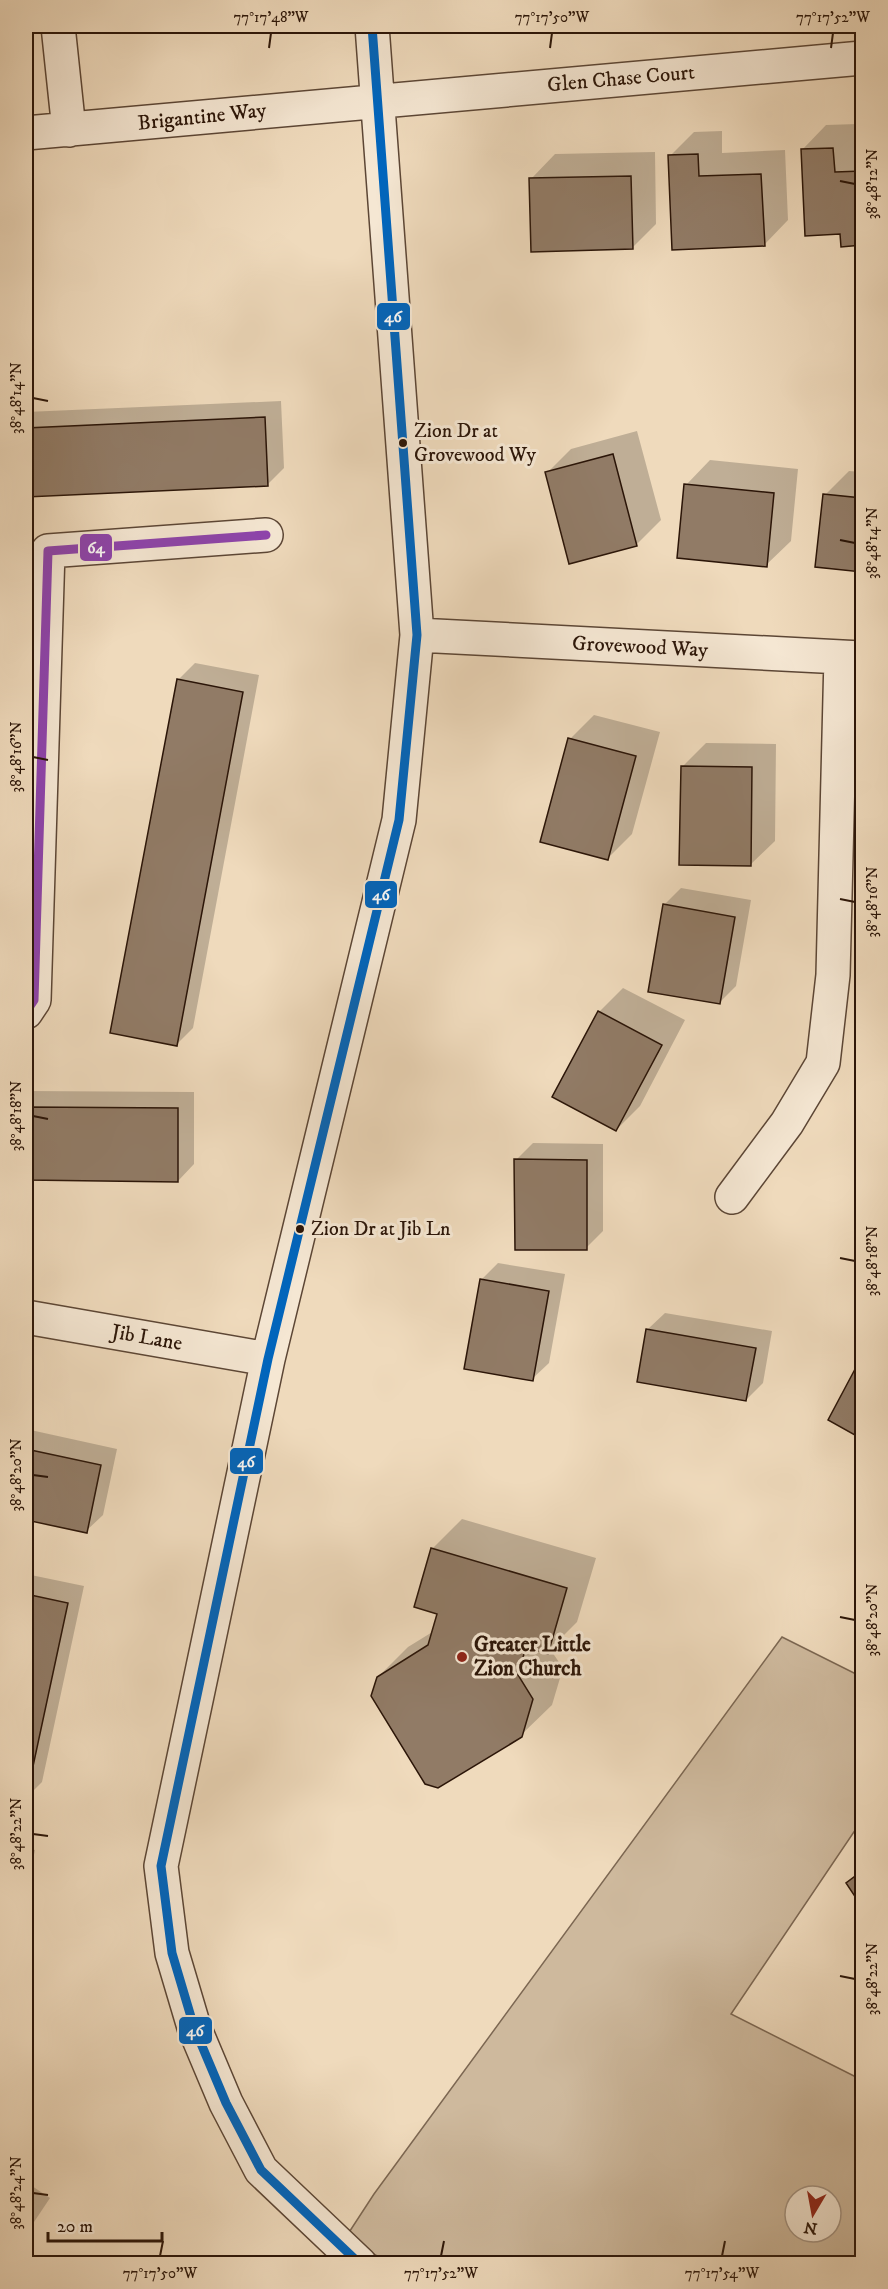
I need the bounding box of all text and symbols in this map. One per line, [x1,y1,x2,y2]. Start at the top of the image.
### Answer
text: 77°17'48"W [233,8,309,27]
text: 77°17'50"W [515,8,590,27]
text: 77°17'52"W [796,8,870,27]
street label: Glen Chase Court [546,60,696,98]
street label: Brigantine Way [136,97,269,137]
text: 38°48'12"N [863,149,882,219]
line badge: 46 [376,302,411,331]
text: 46 [383,307,403,327]
text: 38°48'14"N [7,362,26,434]
place label: Zion Dr at Grovewood Wy [414,419,537,468]
marker: Zion Dr at Grovewood Wy [397,437,409,449]
text: 38°48'14"N [863,507,882,579]
line badge: 64 [79,533,113,562]
text: 64 [87,538,106,558]
street label: Grovewood Way [571,630,710,664]
text: 38°48'16"N [7,722,26,792]
text: 38°48'16"N [863,867,882,937]
line badge: 46 [364,880,398,909]
text: 46 [371,885,391,905]
text: 38°48'18"N [7,1081,26,1151]
place label: Zion Dr at Jib Ln [311,1217,451,1242]
marker: Zion Dr at Jib Ln [294,1223,306,1235]
text: 38°48'18"N [863,1226,882,1296]
street label: Jib Lane [108,1319,185,1357]
text: 38°48'20"N [7,1438,26,1512]
line badge: 46 [229,1447,264,1475]
text: 46 [236,1452,256,1472]
text: 38°48'20"N [863,1583,882,1657]
place label: Greater Little Zion Church [474,1632,591,1682]
marker: Greater Little Zion Church [455,1650,469,1664]
text: 38°48'22"N [7,1798,26,1870]
text: 38°48'22"N [863,1943,882,2015]
line badge: 46 [178,2016,213,2045]
text: 46 [185,2021,205,2041]
text: 38°48'24"N [7,2156,26,2230]
north arrow [783,2184,843,2244]
scale bar [48,2205,162,2243]
text: 20 m [57,2216,93,2238]
text: N [802,2217,819,2239]
text: 77°17'50"W [123,2264,198,2283]
text: 77°17'52"W [404,2264,478,2283]
text: 77°17'54"W [685,2264,759,2283]

